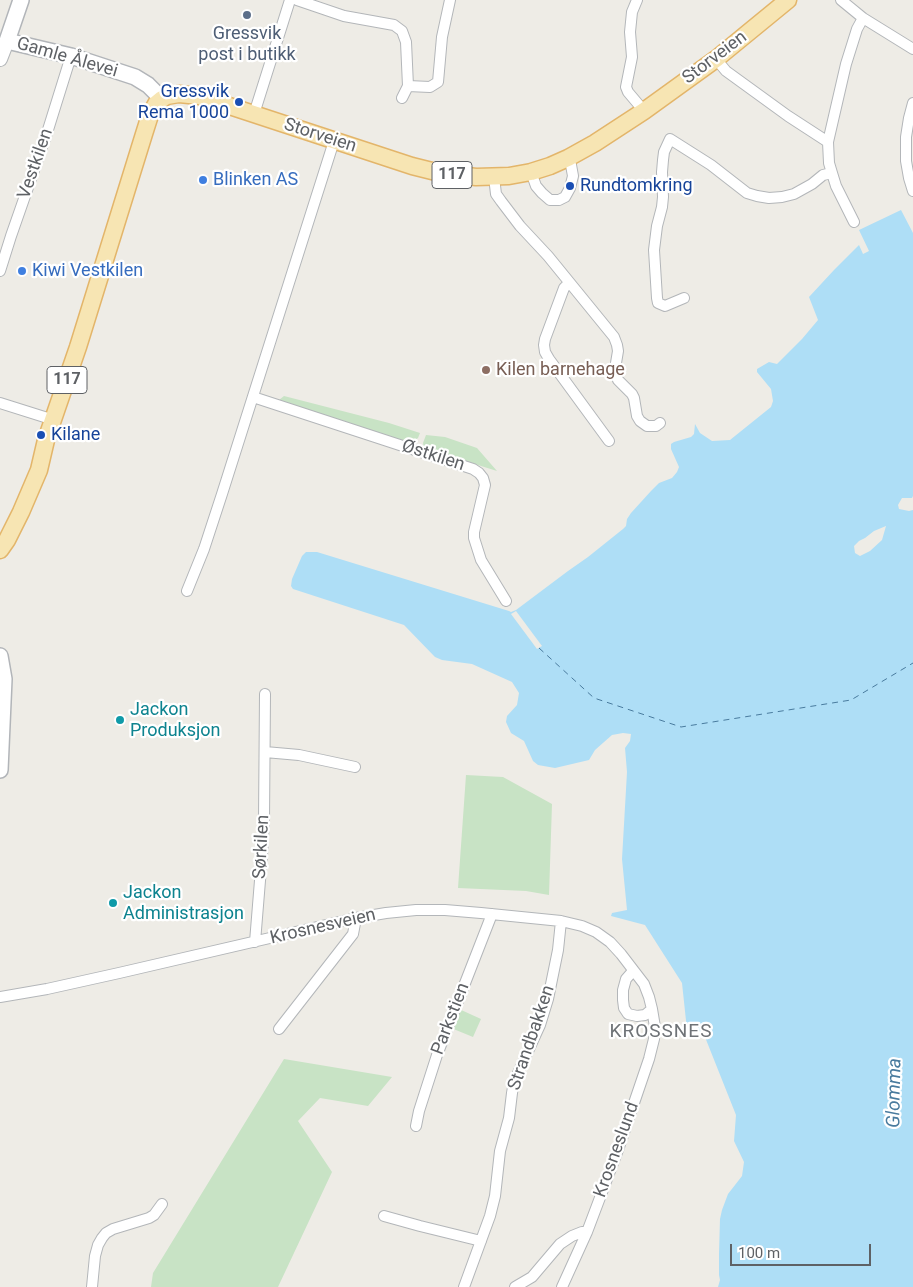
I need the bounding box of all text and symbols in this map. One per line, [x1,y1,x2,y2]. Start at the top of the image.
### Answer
marker: Gressvik post i butikk [241,9,253,21]
place label: Gressvik post i butikk [198,23,296,66]
street label: Storveien [679,27,751,89]
street label: Gamle Ålevei [14,33,120,83]
place label: Gressvik Rema 1000 [138,81,229,124]
marker: Gressvik Rema 1000 [233,96,245,108]
street label: Storveien [281,114,359,158]
street label: Vestkilen [14,126,58,202]
road number: 117 [432,162,472,188]
place label: Blinken AS [213,169,298,191]
marker: Blinken AS [197,174,209,186]
place label: Rundtomkring [580,175,693,197]
marker: Rundtomkring [564,180,576,192]
place label: Kiwi Vestkilen [32,260,143,282]
marker: Kiwi Vestkilen [16,265,28,277]
place label: Kilen barnehage [496,359,625,381]
marker: Kilen barnehage [480,364,492,376]
road number: 117 [47,366,87,394]
place label: Kilane [51,424,100,446]
marker: Kilane [35,429,47,441]
street label: Østkilen [399,436,467,476]
place label: Jackon Produksjon [130,699,221,742]
marker: Jackon Produksjon [114,714,126,726]
street label: Sørkilen [250,814,274,880]
place label: Jackon Administrasjon [123,882,244,924]
marker: Jackon Administrasjon [107,897,119,909]
street label: Krosnesveien [268,904,378,950]
street label: Parkstien [427,980,475,1058]
street label: Strandbakken [504,983,560,1093]
district label: KROSSNES [609,1021,713,1043]
water label: Glomma [883,1058,907,1128]
street label: Krosneslund [590,1099,644,1201]
scale bar [733,1234,874,1266]
text: 100 m [738,1244,780,1262]

